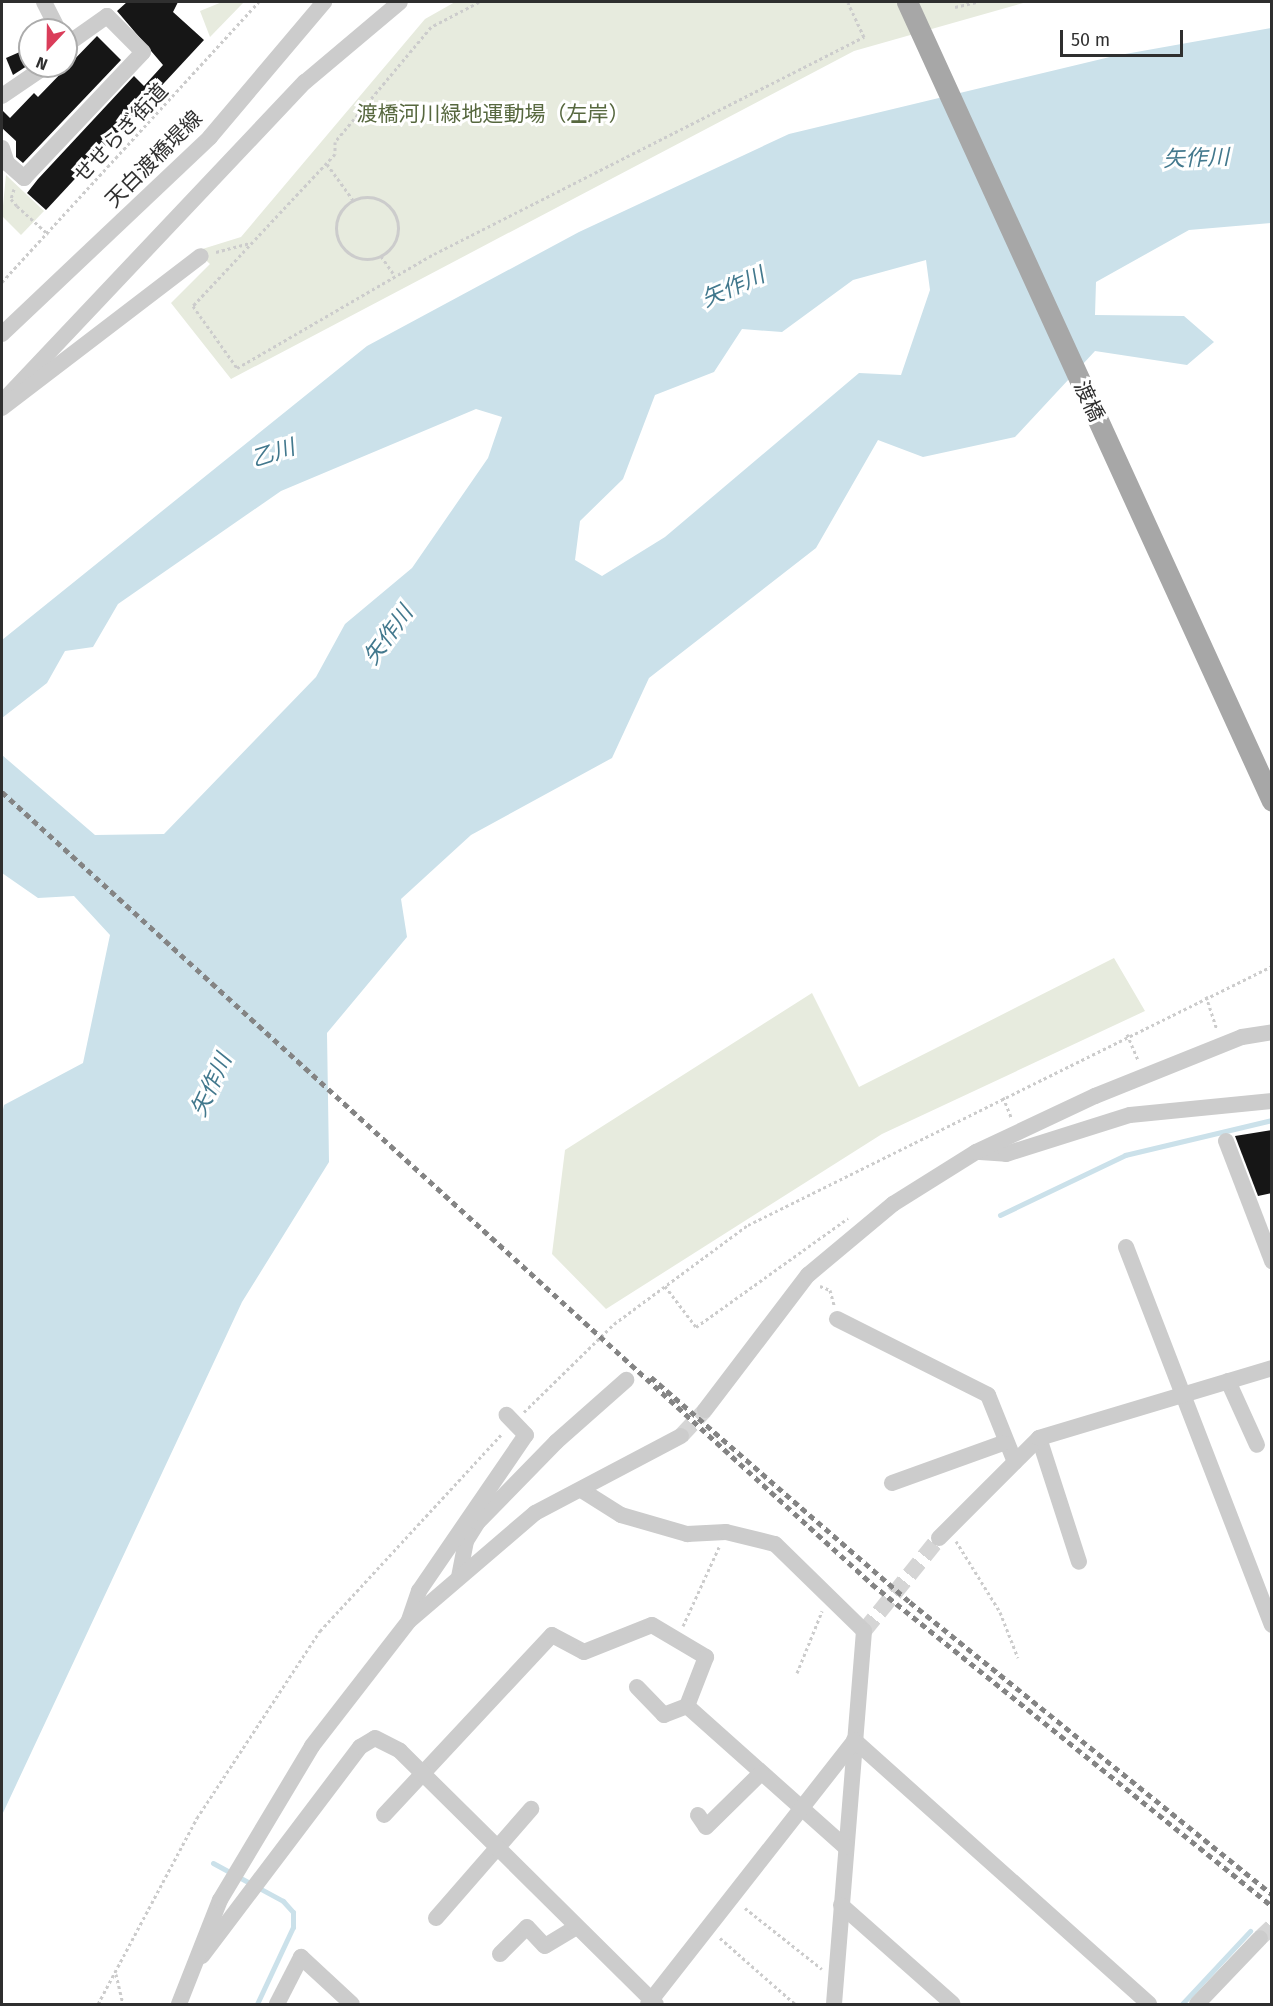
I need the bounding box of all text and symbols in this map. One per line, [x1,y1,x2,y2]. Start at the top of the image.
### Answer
north arrow [18,18,78,78]
scale bar [1063,18,1186,56]
text: 50 m [1071,29,1110,51]
text: N [33,53,50,74]
street label: せせらぎ街道 [69,78,173,188]
park label: 渡橋河川緑地運動場（左岸） [357,101,629,127]
street label: 天白渡橋堤線 [101,106,207,212]
water label: 矢作川 [1163,144,1229,172]
water label: 矢作川 [697,262,769,312]
street label: 渡橋 [1069,377,1109,425]
water label: 乙川 [248,434,298,472]
water label: 矢作川 [358,601,418,669]
water label: 矢作川 [185,1050,237,1120]

